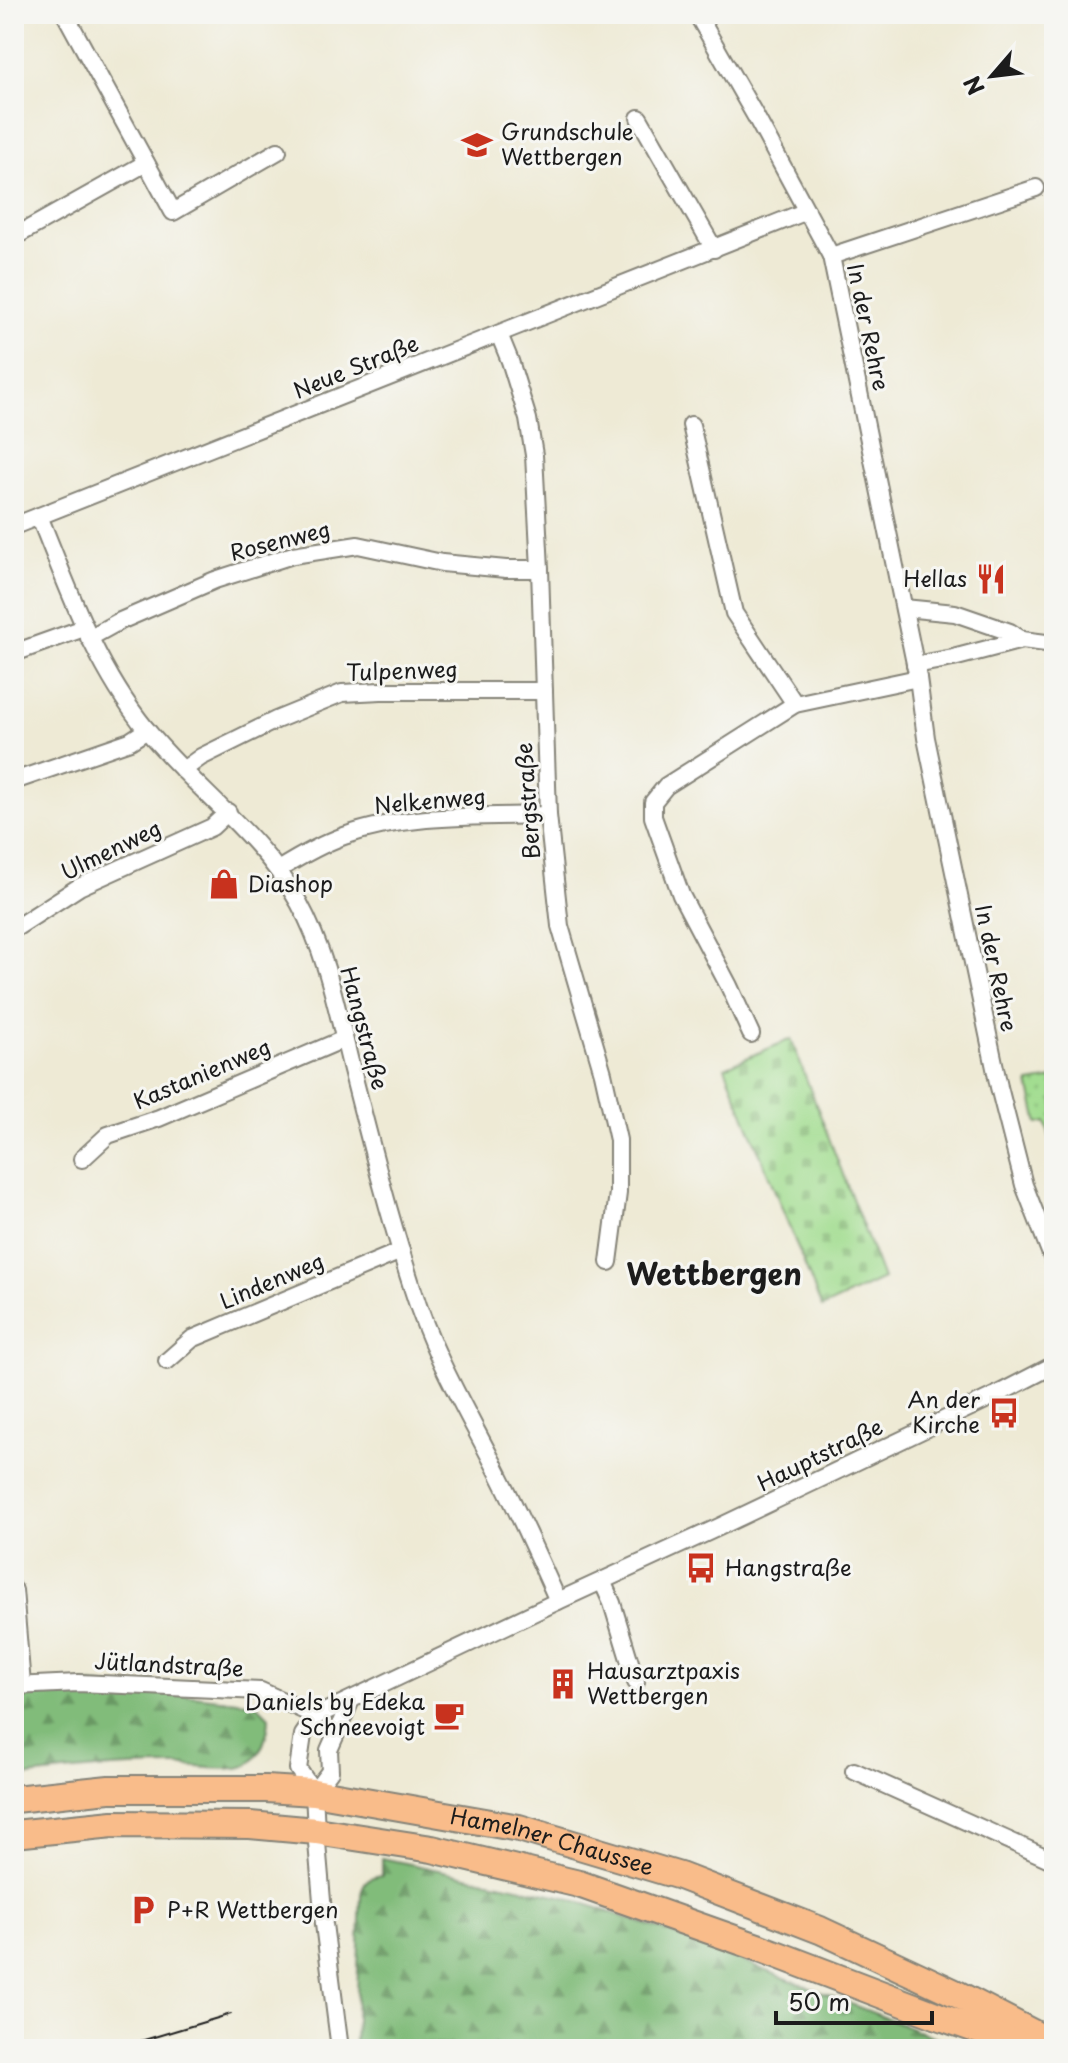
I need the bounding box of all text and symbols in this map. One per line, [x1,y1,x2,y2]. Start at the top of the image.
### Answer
north arrow [952,36,1032,116]
text: N [954,71,992,102]
place label: Grundschule Wettbergen [501,114,634,172]
school or university icon: Grundschule Wettbergen [460,128,494,162]
street label: In der Rehre [840,260,899,393]
street label: Neue Straße [288,325,423,406]
street label: Rosenweg [226,511,333,568]
place label: Hellas [903,561,967,594]
restaurant icon: Hellas [974,562,1008,596]
street label: Tulpenweg [346,651,458,688]
street label: Bergstraße [506,742,547,861]
street label: Nelkenweg [373,778,487,821]
street label: Ulmenweg [54,810,166,887]
place label: Diashop [248,866,333,899]
shop icon: Diashop [207,867,241,901]
street label: In der Rehre [968,901,1027,1034]
street label: Hangstraße [333,962,398,1093]
street label: Kastanienweg [128,1029,275,1116]
street label: Lindenweg [214,1243,329,1316]
district label: Wettbergen [626,1250,802,1295]
place label: An der Kirche [907,1382,980,1440]
bus stop icon: An der Kirche [987,1396,1021,1430]
street label: Hauptstraße [751,1409,888,1498]
place label: Hangstraße [725,1550,852,1583]
bus stop icon: Hangstraße [684,1551,718,1585]
street label: Jütlandstraße [94,1643,245,1684]
place label: Hausarztpaxis Wettbergen [587,1653,740,1711]
building icon: Hausarztpaxis Wettbergen [546,1667,580,1701]
place label: Daniels by Edeka Schneevoigt [245,1684,425,1742]
cafe icon: Daniels by Edeka Schneevoigt [432,1698,466,1732]
street label: Hamelner Chaussee [448,1798,658,1882]
place label: P+R Wettbergen [167,1892,338,1925]
parking icon: P+R Wettbergen [126,1893,160,1927]
scale bar [776,1975,932,2025]
text: 50 m [788,1983,850,2019]

